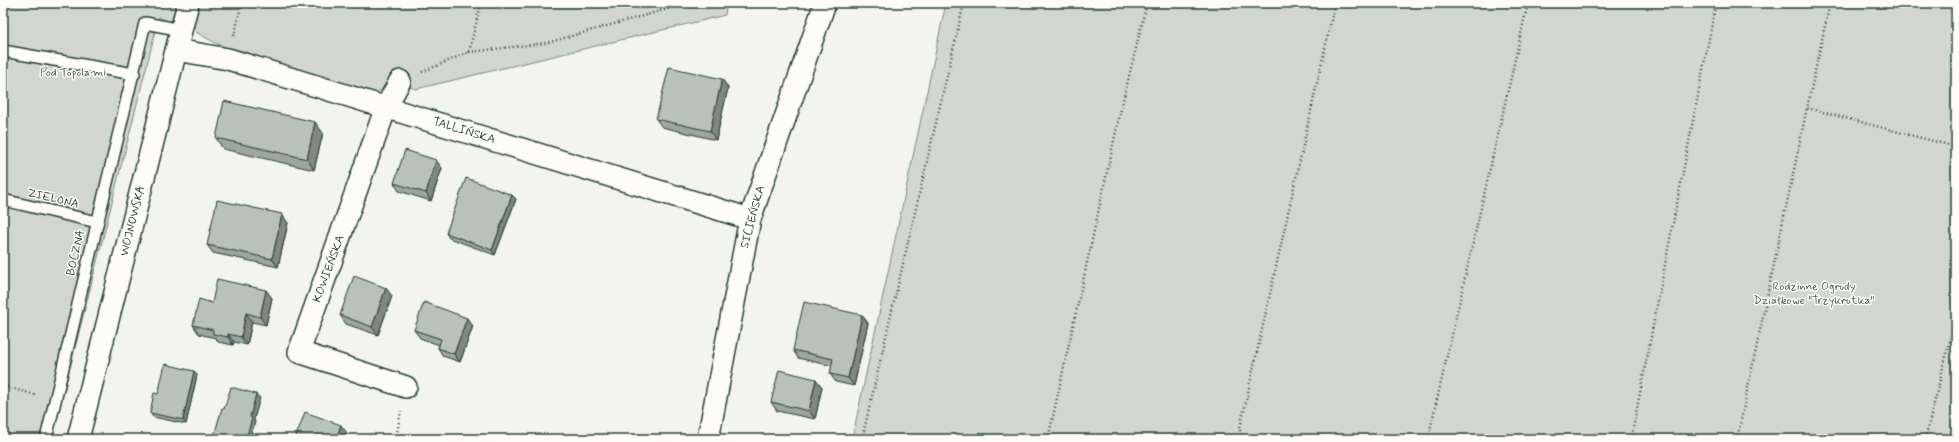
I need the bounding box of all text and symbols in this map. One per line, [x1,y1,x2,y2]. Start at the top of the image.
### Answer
park label: Pod Topolami [40,65,106,81]
street label: TALLIŃSKA [431,114,497,148]
street label: WOJNOWSKA [116,184,150,258]
street label: SICIEŃSKA [737,184,769,250]
street label: ZIELONA [26,185,81,213]
street label: BOCZNA [63,228,89,278]
street label: KOWIEŃSKA [309,233,349,305]
park label: Rodzinne Ogrody Działkowe "Trzykrotka" [1753,279,1875,309]

